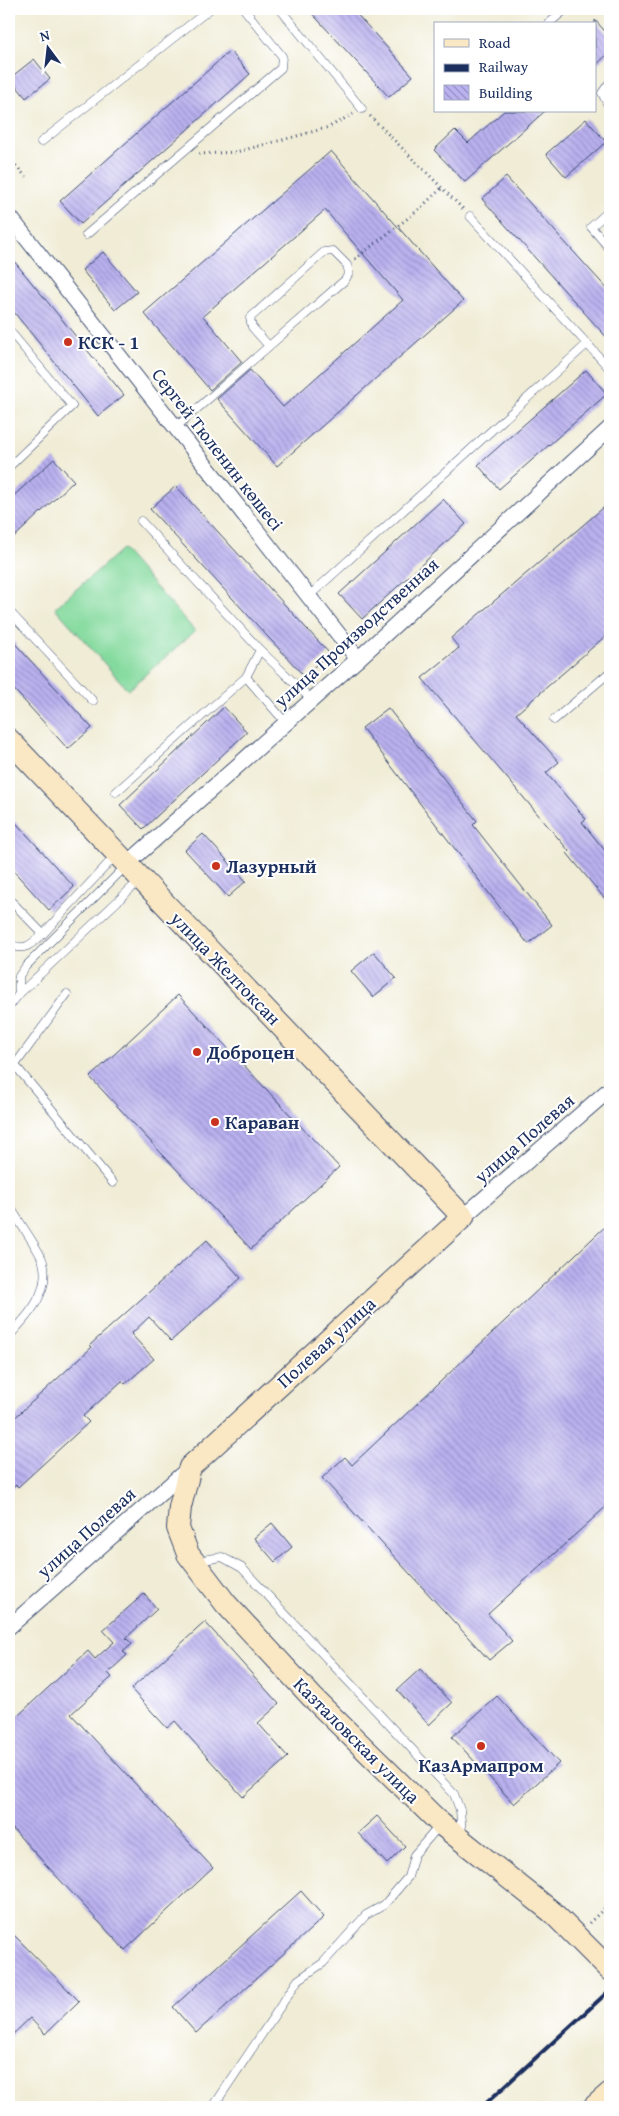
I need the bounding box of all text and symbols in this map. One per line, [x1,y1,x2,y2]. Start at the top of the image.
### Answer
north arrow [22,22,72,72]
legend [434,22,596,112]
text: N [38,24,52,46]
text: Road [479,32,510,53]
text: Railway [479,56,529,77]
text: Building [479,82,533,103]
place label: КСК - 1 [78,328,139,356]
marker: КСК - 1 [62,336,74,348]
street label: Сергей Тюленин көшесі [145,362,291,536]
street label: улица Производственная [267,550,445,714]
place label: Лазурный [226,852,317,880]
marker: Лазурный [210,860,222,872]
street label: улица Желтоксан [163,904,288,1031]
place label: Доброцен [206,1038,295,1066]
marker: Доброцен [191,1046,203,1058]
street label: улица Полевая [467,1086,581,1190]
place label: Караван [225,1108,300,1136]
marker: Караван [209,1116,221,1128]
street label: Полевая улица [270,1290,382,1394]
street label: улица Полевая [30,1480,142,1585]
street label: Казталовская улица [287,1670,427,1810]
marker: КазАрмапром [475,1740,487,1752]
place label: КазАрмапром [418,1751,544,1779]

